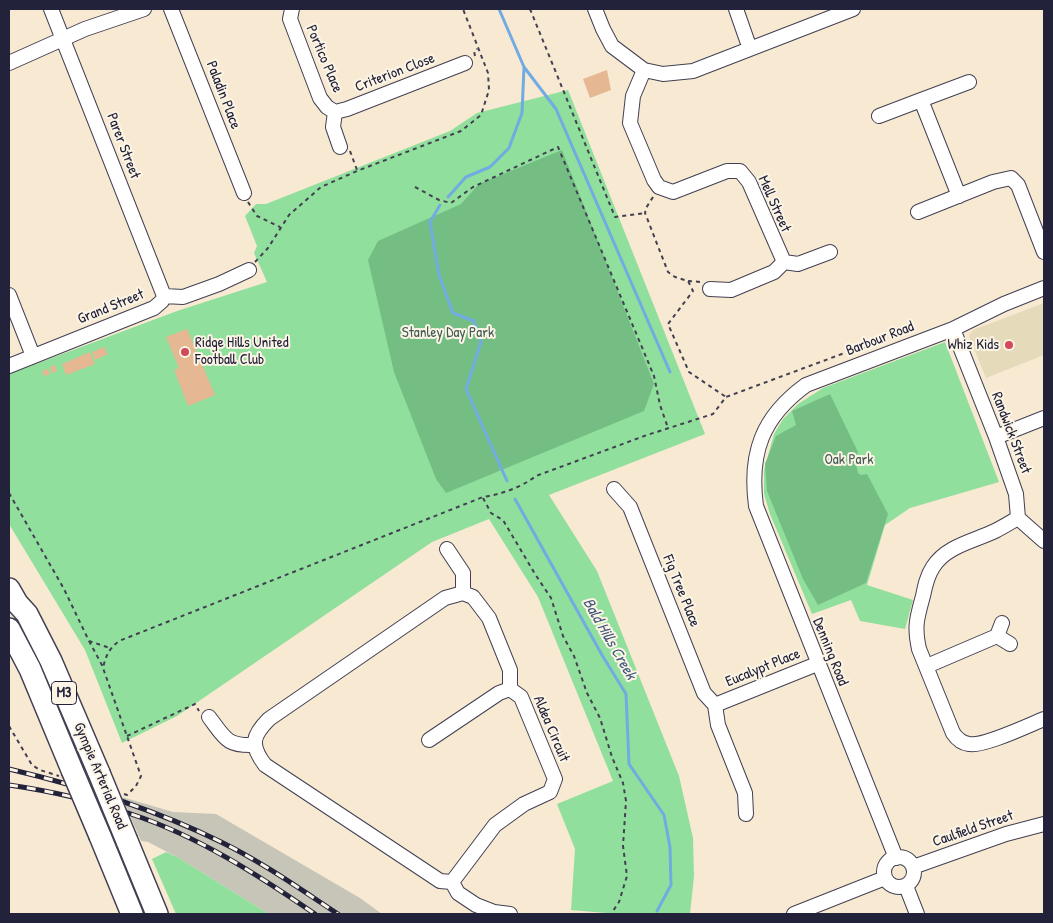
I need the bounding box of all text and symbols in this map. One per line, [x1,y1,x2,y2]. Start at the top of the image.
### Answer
street label: Portico Place [302,22,346,96]
street label: Criterion Close [353,50,437,96]
street label: Paladin Place [202,59,244,131]
street label: Parer Street [102,111,144,181]
street label: Mell Street [754,173,794,235]
street label: Grand Street [75,286,147,328]
street label: Barbour Road [843,318,917,360]
park label: Stanley Day Park [402,324,494,342]
place label: Ridge Hills United Football Club [195,334,289,369]
place label: Whiz Kids [947,336,999,354]
marker: Whiz Kids [1003,339,1015,351]
marker: Ridge Hills United Football Club [179,346,191,358]
street label: Randwick Street [987,390,1035,476]
park label: Oak Park [825,451,873,469]
street label: Fig Tree Place [658,552,704,630]
water label: Bald Hills Creek [578,595,640,683]
street label: Denning Road [808,615,852,689]
street label: Eucalypt Place [723,645,803,691]
road number: M3 [52,681,76,704]
street label: Aldea Circuit [529,693,573,765]
street label: Gympie Arterial Road [69,720,131,832]
street label: Caulfield Street [930,807,1016,851]

